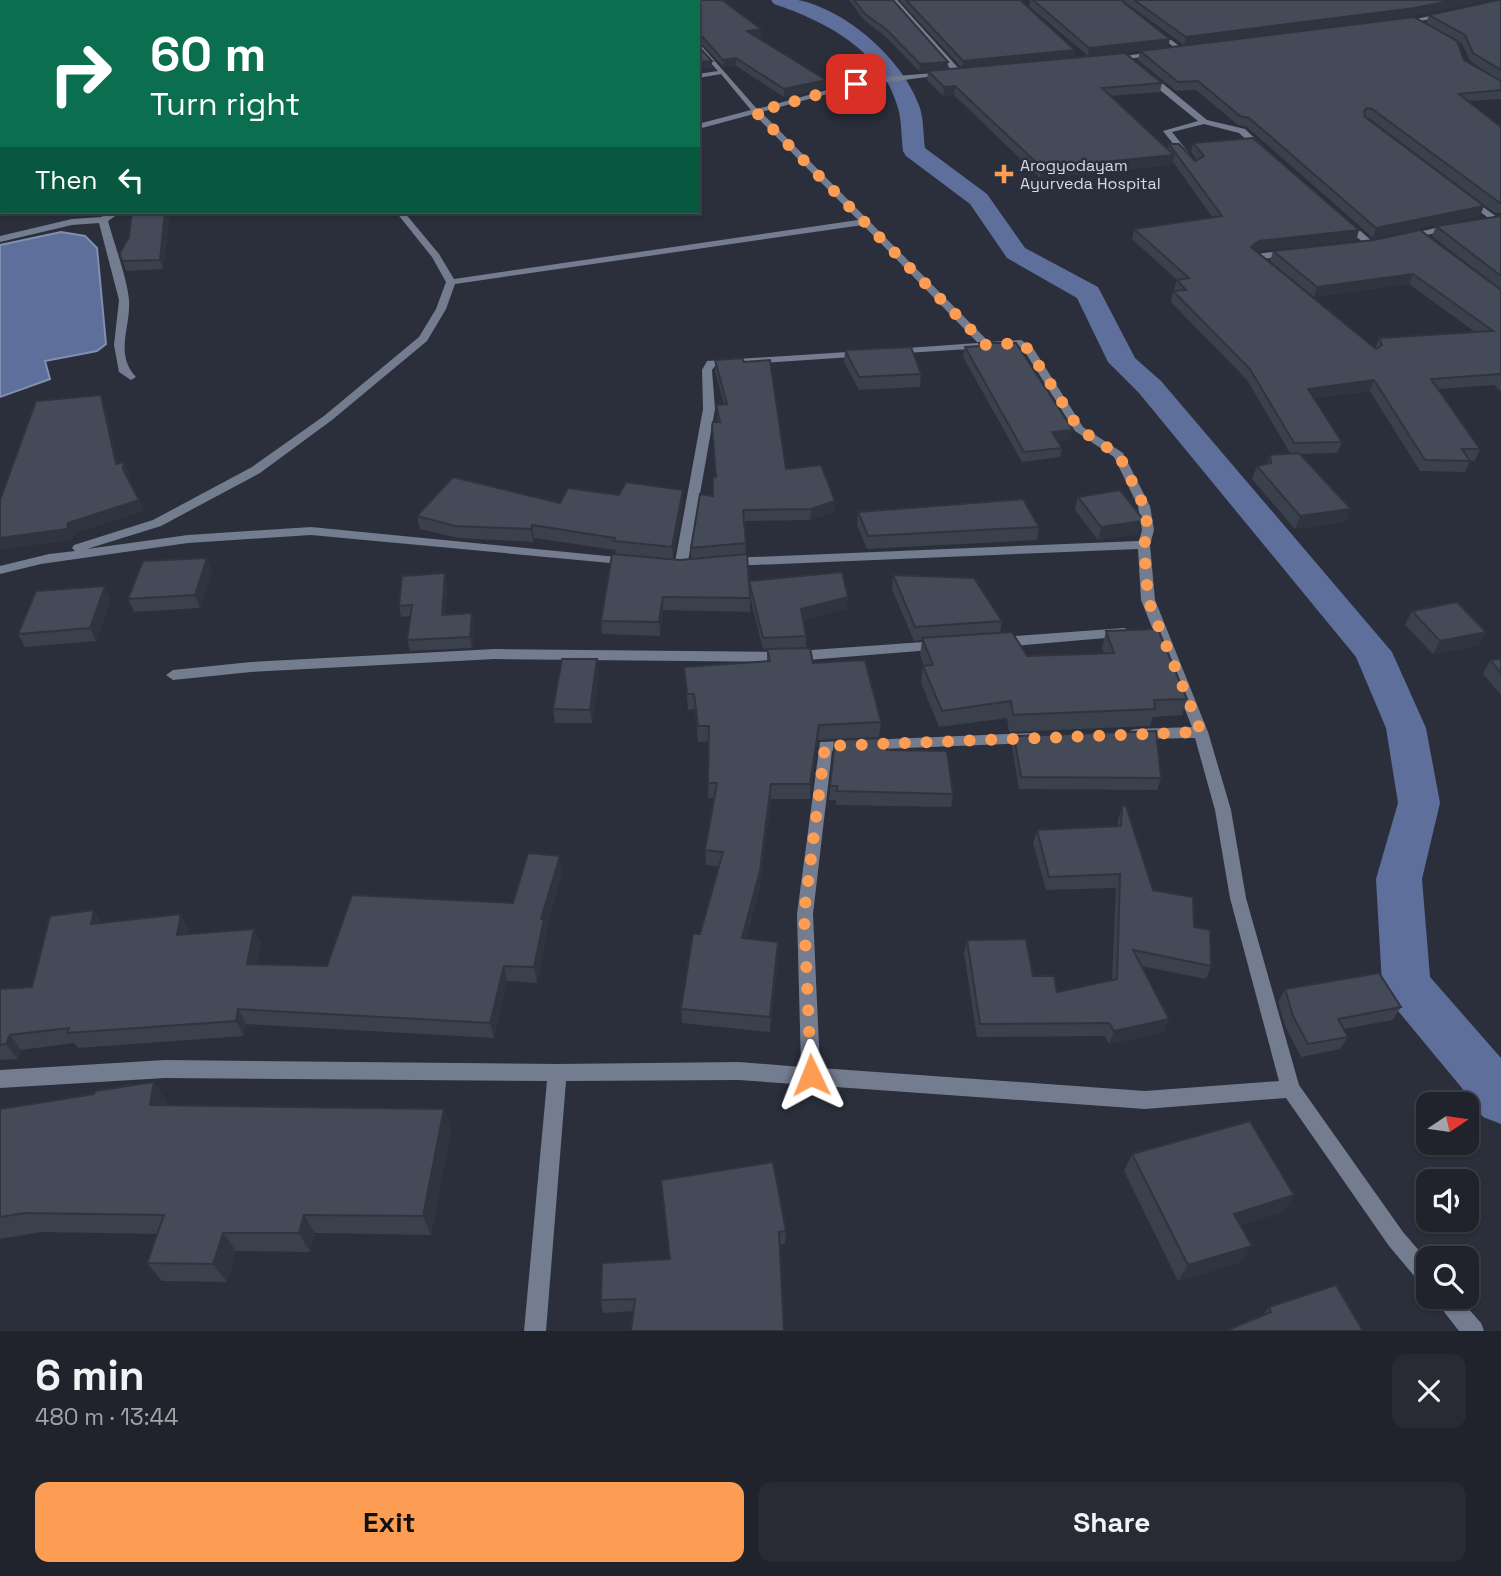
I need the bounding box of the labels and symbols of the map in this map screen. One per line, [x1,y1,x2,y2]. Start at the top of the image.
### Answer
pin [826,54,886,114]
place label: Arogyodayam Ayurveda Hospital [1020,155,1161,194]
marker: Arogyodayam Ayurveda Hospital [994,164,1014,184]
position arrow [774,1038,848,1112]
north arrow [1416,1092,1479,1155]

